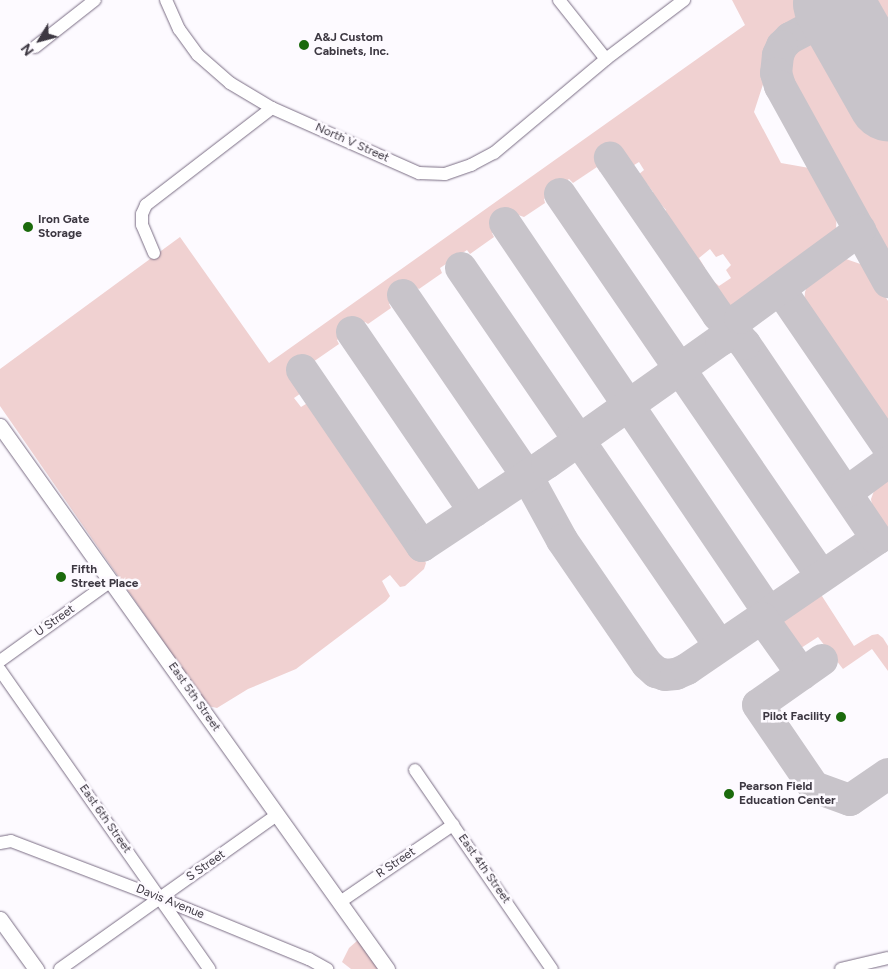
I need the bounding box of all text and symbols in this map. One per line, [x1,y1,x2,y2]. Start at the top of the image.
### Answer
north arrow [15,15,65,65]
place label: A&J Custom Cabinets, Inc. [314,31,389,59]
marker: A&J Custom Cabinets, Inc. [298,39,310,51]
text: N [18,40,38,59]
street label: North V Street [313,120,391,166]
place label: Iron Gate Storage [38,213,89,241]
marker: Iron Gate Storage [22,221,34,233]
place label: Fifth Street Place [71,563,138,591]
marker: Fifth Street Place [55,571,67,583]
street label: U Street [32,602,78,640]
street label: East 5th Street [165,660,223,734]
place label: Pilot Facility [763,710,831,724]
marker: Pilot Facility [835,711,847,723]
place label: Pearson Field Education Center [739,780,836,808]
street label: East 6th Street [76,782,134,856]
marker: Pearson Field Education Center [723,788,735,800]
street label: East 4th Street [455,831,513,907]
street label: R Street [374,845,418,881]
street label: S Street [184,848,228,884]
street label: Davis Avenue [134,882,206,922]

